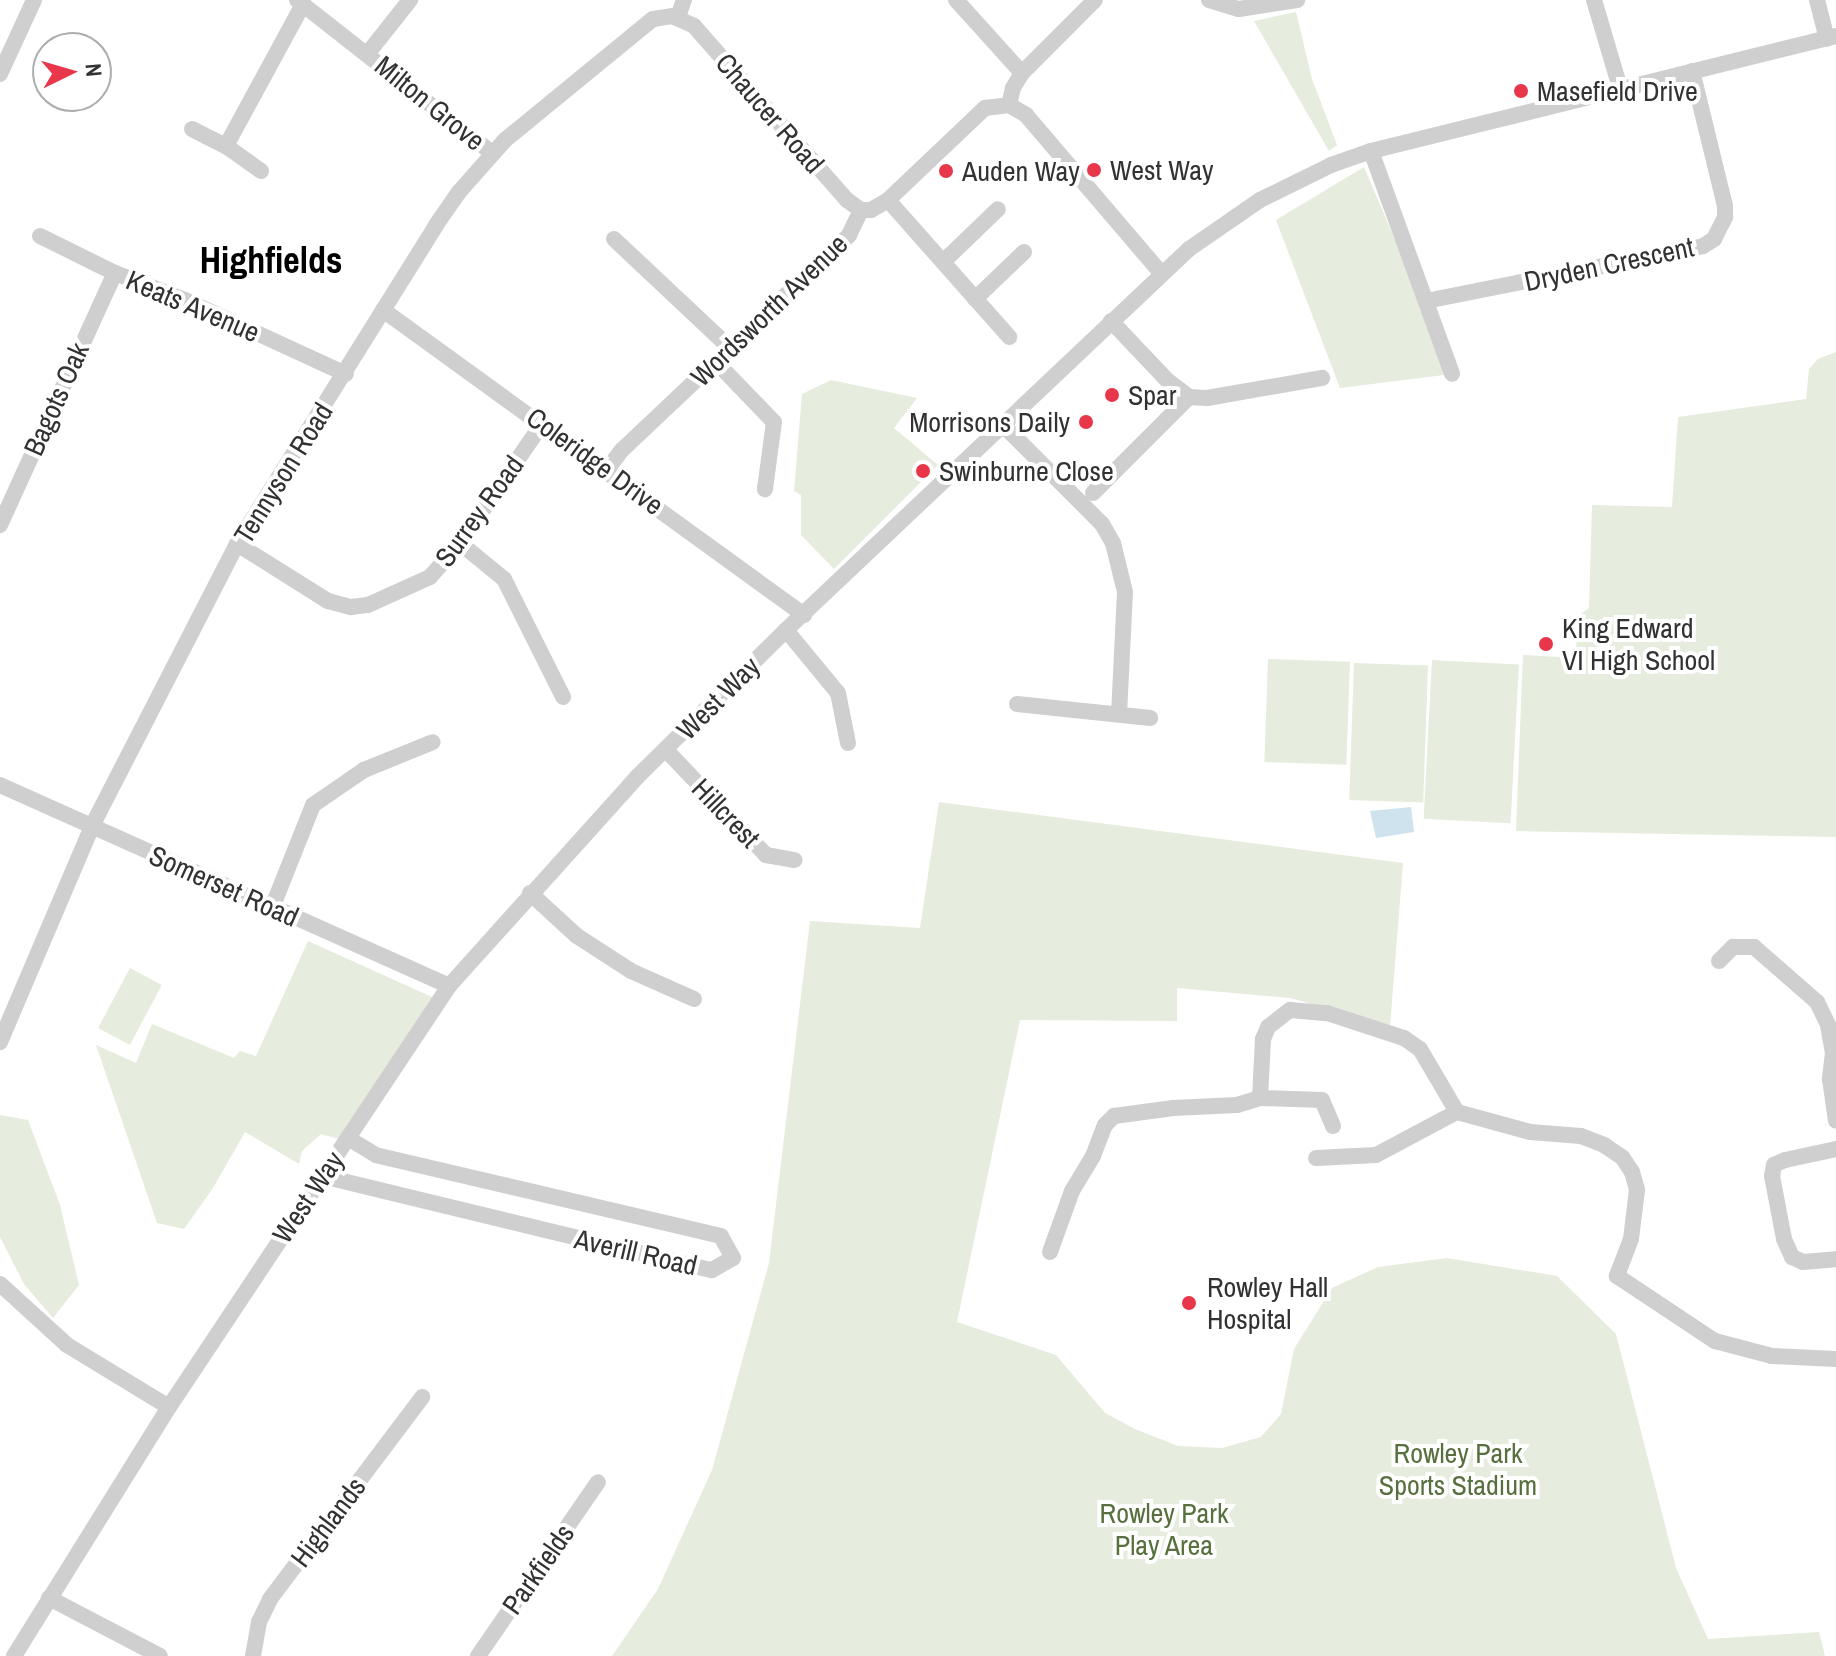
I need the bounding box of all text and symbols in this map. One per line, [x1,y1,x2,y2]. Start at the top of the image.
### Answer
north arrow [32,32,112,112]
street label: Chaucer Road [709,46,831,180]
street label: Milton Grove [368,49,492,157]
text: N [78,62,109,78]
place label: Masefield Drive [1537,74,1698,108]
marker: Masefield Drive [1512,82,1530,100]
place label: West Way [1110,153,1213,187]
place label: Auden Way [962,154,1080,188]
marker: West Way [1085,161,1103,179]
marker: Auden Way [937,162,955,180]
street label: Wordsworth Avenue [683,226,855,394]
street label: Dryden Crescent [1521,230,1697,298]
district label: Highfields [200,239,342,283]
street label: Keats Avenue [121,263,265,349]
street label: Bagots Oak [16,337,96,461]
place label: Spar [1128,378,1176,412]
marker: Spar [1103,386,1121,404]
street label: Tennyson Road [226,396,340,550]
street label: Coleridge Drive [520,400,670,522]
place label: Morrisons Daily [909,405,1070,439]
marker: Morrisons Daily [1077,413,1095,431]
street label: Surrey Road [428,449,530,573]
place label: Swinburne Close [939,454,1114,488]
marker: Swinburne Close [914,462,932,480]
place label: King Edward VI High School [1562,611,1715,677]
marker: King Edward VI High School [1537,635,1555,653]
street label: West Way [670,650,766,746]
street label: Hillcrest [685,772,767,854]
street label: Somerset Road [144,838,304,934]
street label: West Way [265,1145,351,1249]
street label: Averill Road [571,1222,701,1282]
place label: Rowley Hall Hospital [1207,1270,1328,1336]
marker: Rowley Hall Hospital [1178,1292,1200,1314]
park label: Rowley Park Sports Stadium [1379,1436,1537,1502]
street label: Highlands [283,1471,373,1573]
park label: Rowley Park Play Area [1100,1496,1228,1562]
street label: Parkfields [495,1518,581,1620]

